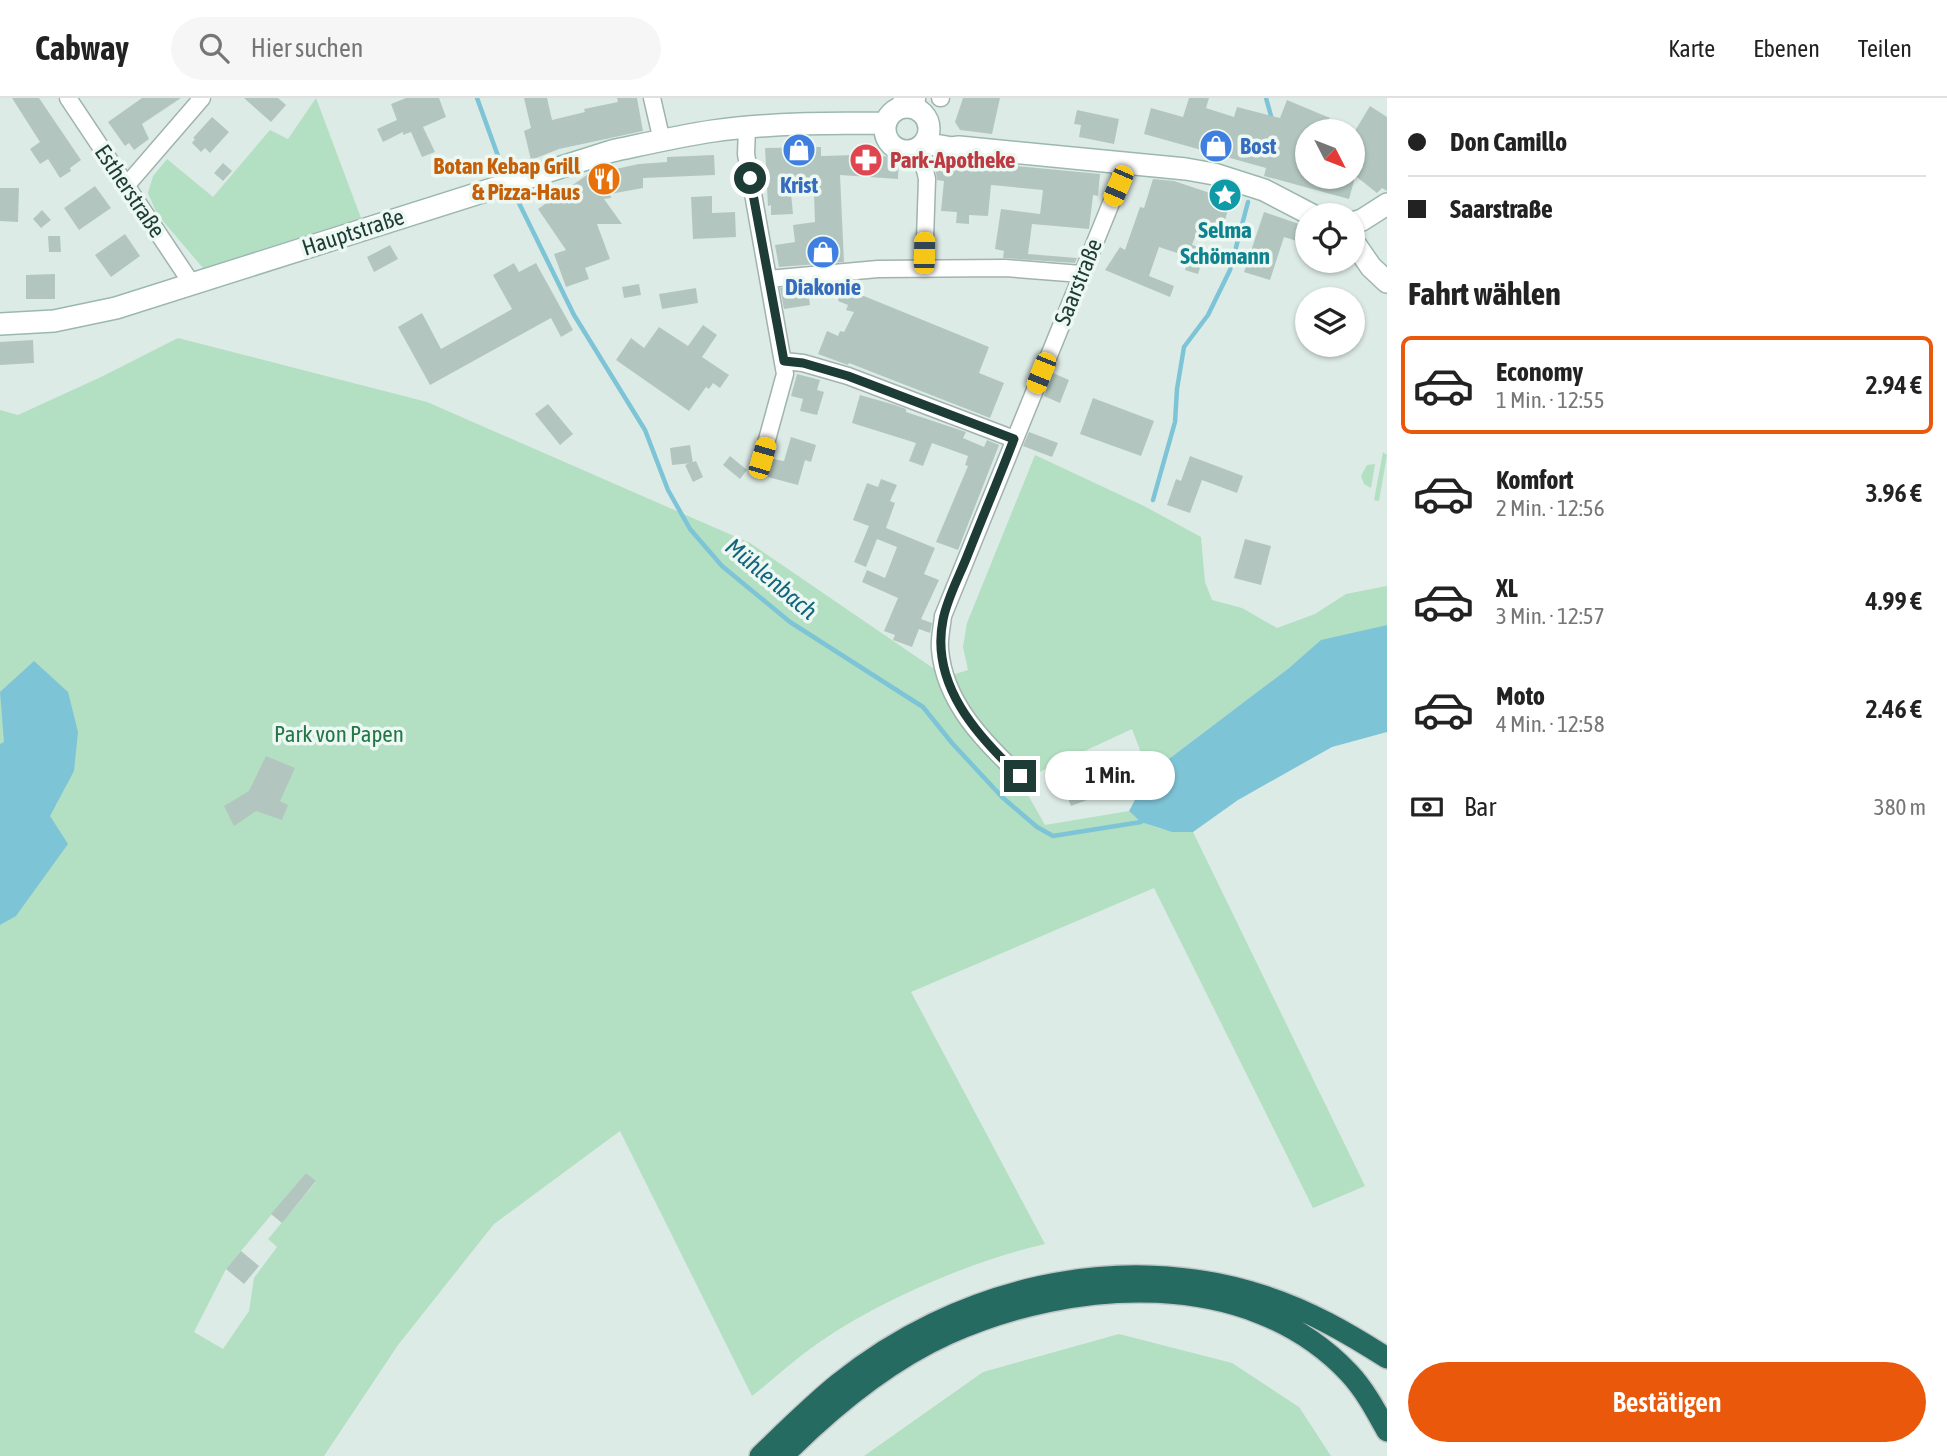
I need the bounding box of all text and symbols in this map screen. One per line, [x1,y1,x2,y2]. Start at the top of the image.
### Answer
search box [171,17,661,80]
text: Cabway [35,29,129,67]
icon: search [195,29,233,67]
text: Hier suchen [251,33,363,63]
text: Karte [1668,35,1715,62]
text: Ebenen [1753,35,1820,62]
text: Teilen [1858,35,1912,62]
north arrow [1295,119,1365,189]
map controls [1295,119,1365,357]
shop icon: Bost [1197,127,1235,165]
text: Don Camillo [1450,127,1567,157]
shop icon: Krist [780,131,818,169]
place label: Bost [1240,133,1277,159]
street label: Estherstraße [90,140,170,242]
pharmacy icon: Park-Apotheke [847,141,885,179]
place label: Park-Apotheke [890,147,1015,173]
place label: Botan Kebap Grill & Pizza-Haus [433,153,581,205]
restaurant icon: Botan Kebap Grill & Pizza-Haus [585,160,623,198]
route start [734,162,766,194]
car [1101,163,1136,209]
place label: Krist [780,172,818,198]
place icon: Selma Schömann [1206,176,1244,214]
text: Saarstraße [1450,194,1553,224]
street label: Hauptstraße [299,203,407,261]
button: locate [1295,203,1365,273]
place label: Selma Schömann [1180,217,1270,269]
car [914,232,935,274]
shop icon: Diakonie [804,233,842,271]
street label: Saarstraße [1049,235,1107,329]
place label: Diakonie [785,274,861,300]
text: Fahrt wählen [1408,275,1561,312]
button: layers [1295,287,1365,357]
car [1024,350,1059,396]
icon: car [1412,354,1475,417]
text: Economy [1496,357,1583,387]
text: 2.94 € [1865,370,1922,400]
text: 1 Min. · 12:55 [1496,387,1604,413]
car [747,435,778,481]
icon: car [1412,462,1475,525]
text: Komfort [1496,465,1573,495]
text: 3.96 € [1865,478,1922,508]
text: 2 Min. · 12:56 [1496,495,1604,521]
water label: Mühlenbach [720,533,823,625]
icon: car [1412,570,1475,633]
text: XL [1496,573,1518,603]
text: 4.99 € [1865,586,1922,616]
text: 3 Min. · 12:57 [1496,603,1604,629]
icon: car [1412,678,1475,741]
text: Moto [1496,681,1545,711]
text: 2.46 € [1865,694,1922,724]
text: 4 Min. · 12:58 [1496,711,1604,737]
park label: Park von Papen [274,721,404,747]
callout: 1 Min. [1044,752,1174,800]
route end [1004,760,1036,792]
text: 1 Min. [1085,762,1135,788]
icon: cash [1408,788,1446,826]
text: Bar [1464,792,1496,822]
text: 380 m [1874,794,1926,820]
button: Bestätigen [1408,1362,1926,1442]

